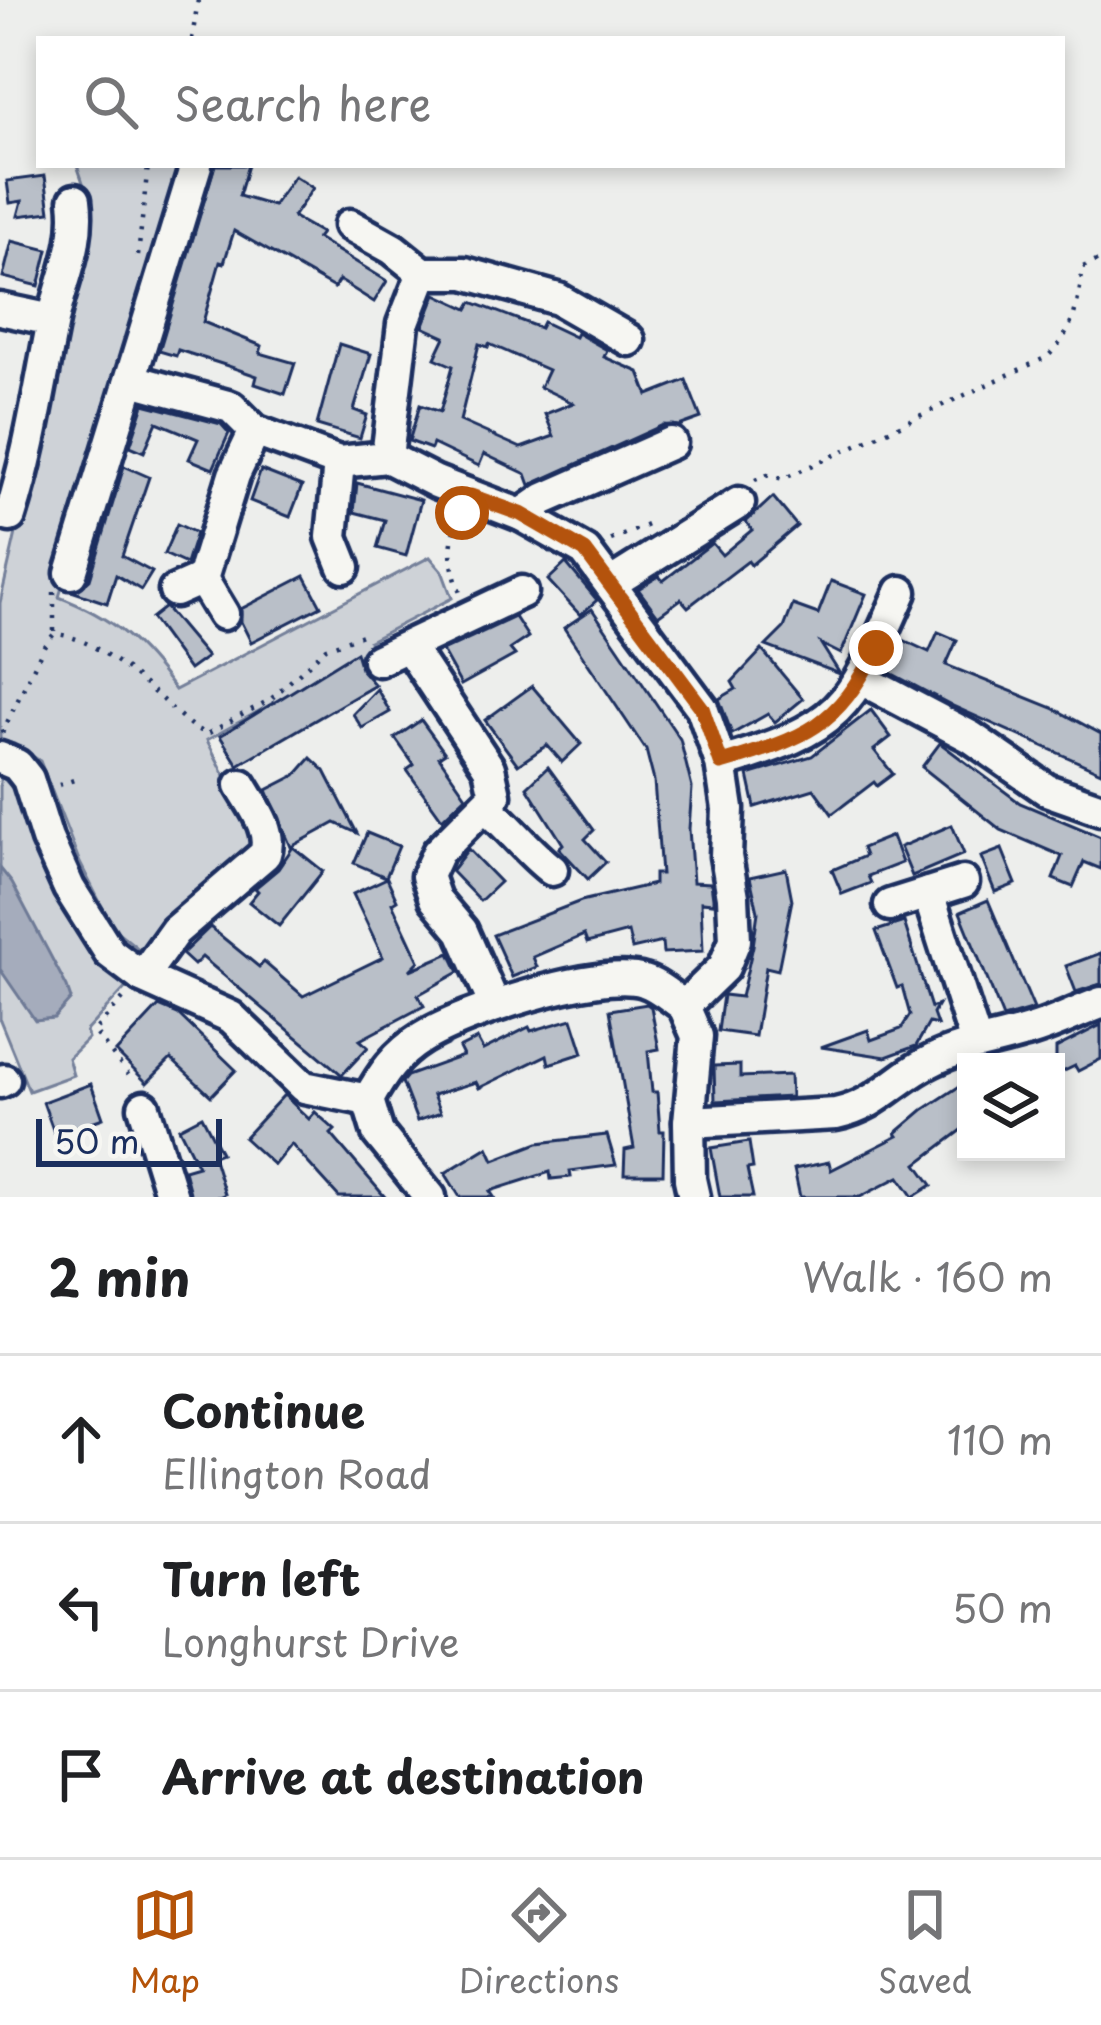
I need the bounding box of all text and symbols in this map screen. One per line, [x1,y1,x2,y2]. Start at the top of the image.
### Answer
search box [36,36,1065,168]
text: Search here [174,68,431,136]
icon: search [78,69,144,135]
route start [435,486,489,540]
route end [849,621,903,675]
map controls [957,1053,1065,1161]
button: layers [957,1053,1065,1161]
scale bar [36,1113,222,1166]
text: 50 m [54,1115,140,1165]
text: 2 min [48,1237,190,1314]
text: Walk · 160 m [803,1246,1053,1305]
text: Continue [162,1375,365,1443]
icon: ahead [48,1406,114,1472]
text: 110 m [947,1409,1053,1468]
text: Ellington Road [162,1443,432,1502]
text: Turn left [162,1543,361,1611]
icon: left [48,1574,114,1640]
text: 50 m [952,1577,1053,1636]
text: Longhurst Drive [162,1611,459,1670]
text: Arrive at destination [162,1741,645,1809]
icon: arrive [48,1742,114,1808]
tab: Map [129,1882,200,2004]
tab: Directions [459,1882,619,2004]
tab: Saved [878,1882,972,2004]

